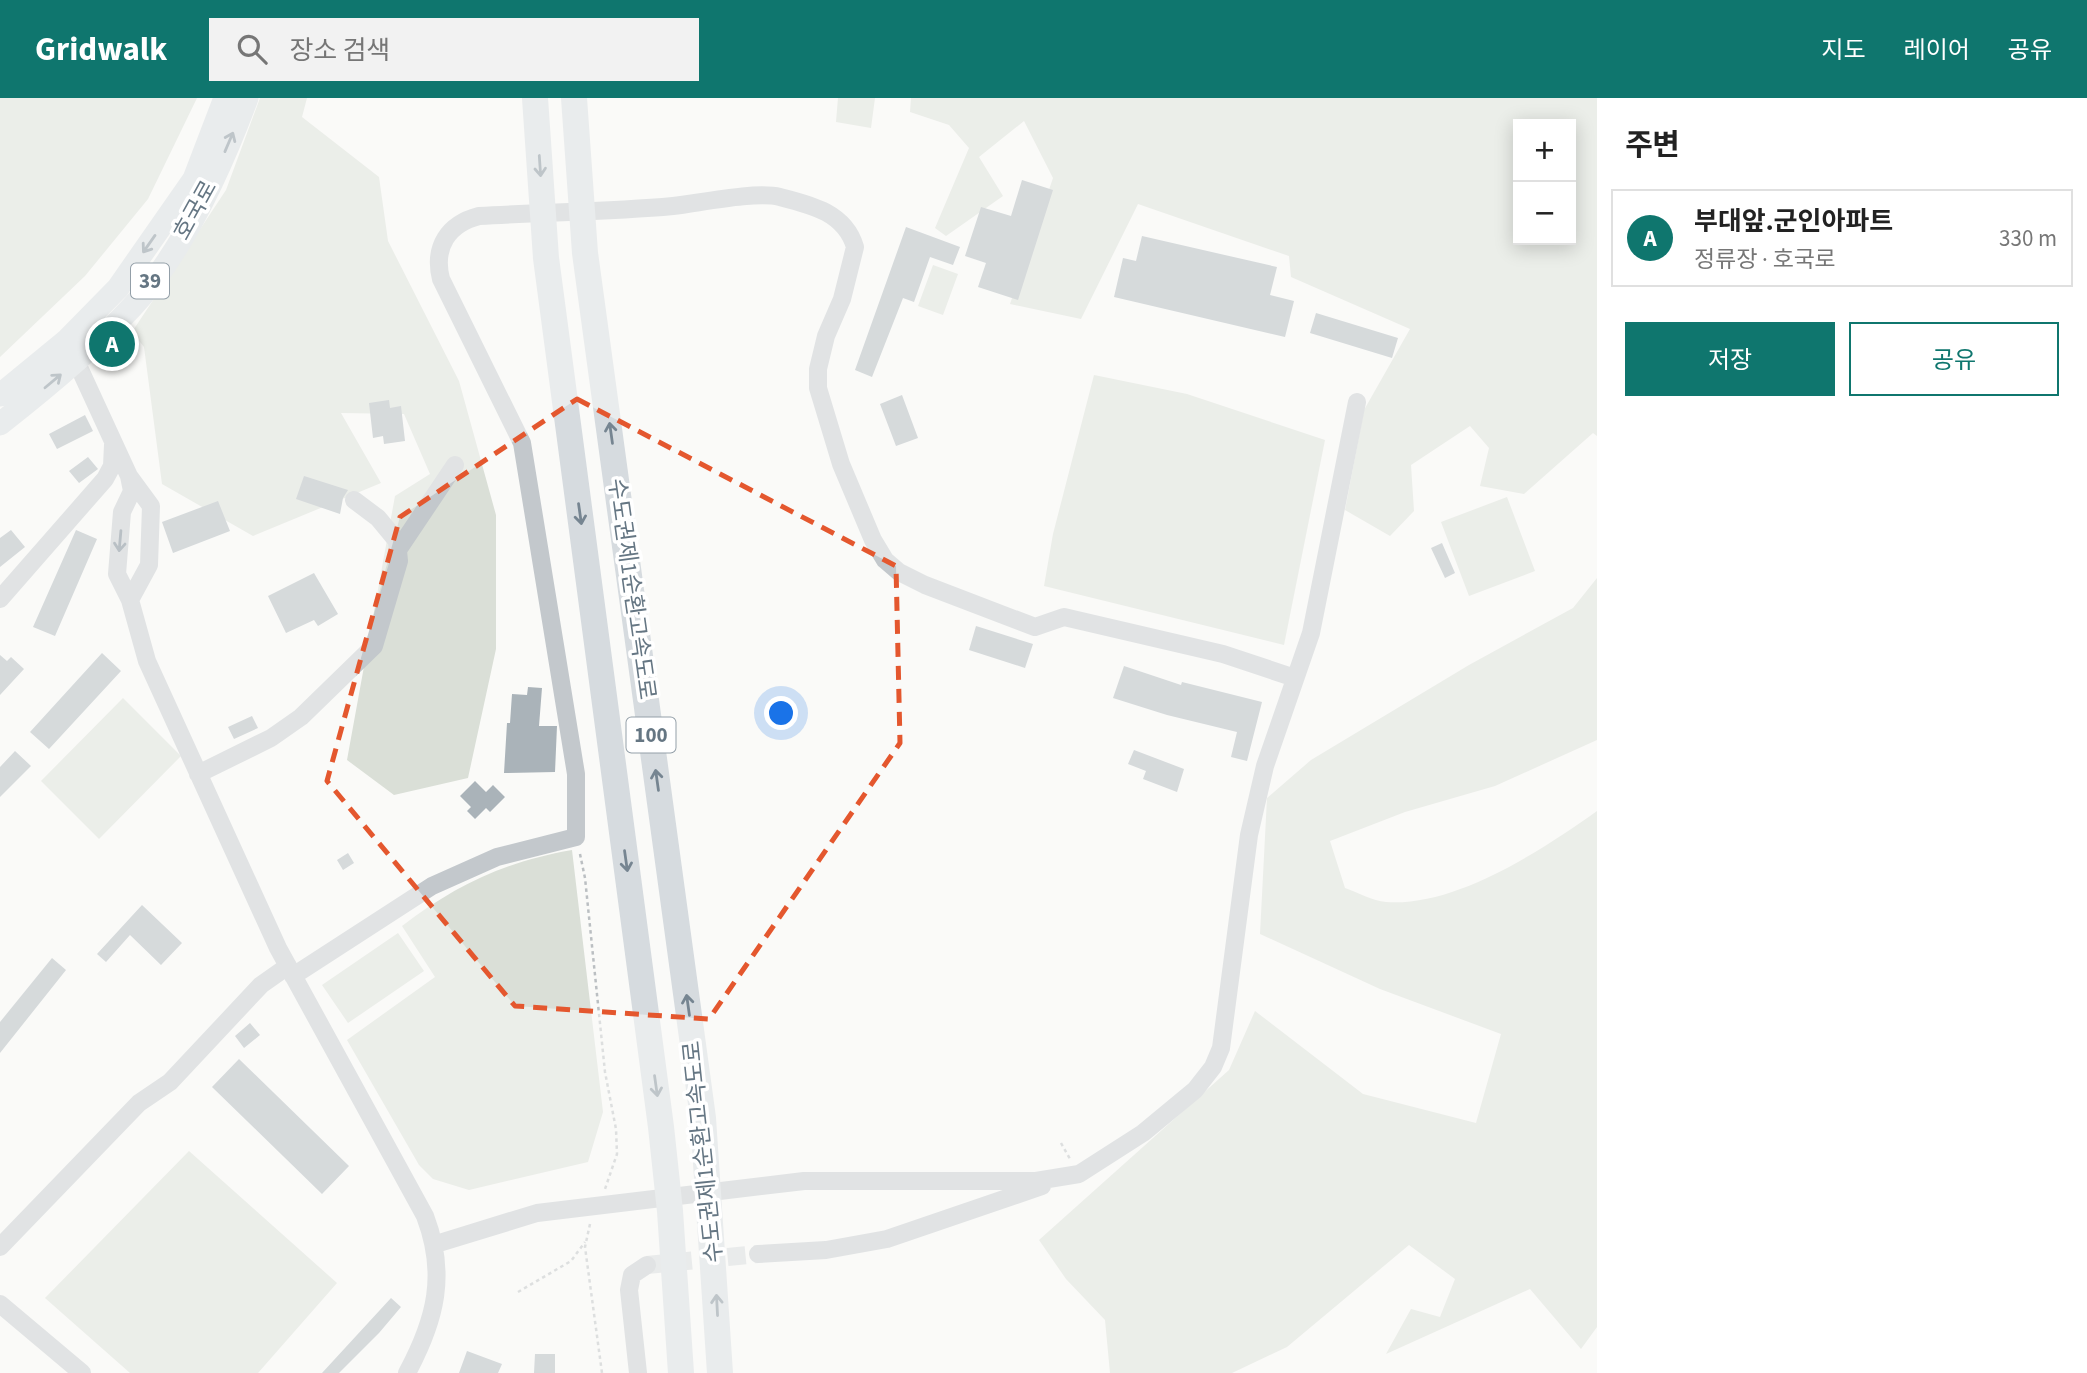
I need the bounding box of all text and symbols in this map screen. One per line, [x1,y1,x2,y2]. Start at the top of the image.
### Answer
search box [209,18,699,81]
text: Gridwalk [35,26,167,73]
icon: search [233,30,271,68]
text: 장소 검색 [289,32,390,69]
text: 지도 [1821,33,1866,68]
text: 레이어 [1904,33,1970,68]
text: 공유 [2008,33,2052,68]
map controls [1513,119,1576,245]
button: + [1513,119,1576,182]
text: 주변 [1625,124,1680,167]
one-way arrow [223,131,236,153]
one-way arrow [534,154,547,177]
street label: 호국로 [165,174,225,246]
button: − [1513,182,1576,245]
text: 부대앞.군인아파트 [1694,203,1893,240]
text: A [1643,222,1657,255]
text: 330 m [1999,222,2057,255]
one-way arrow [142,234,156,253]
text: 정류장 · 호국로 [1694,243,1836,276]
road number: 39 [131,264,169,298]
pin: A [89,318,135,370]
button: 저장 [1625,322,1835,396]
button: 공유 [1849,322,2059,396]
one-way arrow [43,373,61,389]
one-way arrow [604,422,617,445]
street label: 수도권제1순환고속도로 [600,476,664,702]
one-way arrow [573,502,586,524]
one-way arrow [113,530,126,552]
your location [764,696,798,730]
road number: 100 [626,718,676,752]
one-way arrow [651,769,664,792]
one-way arrow [619,849,632,871]
one-way arrow [681,995,694,1017]
street label: 수도권제1순환고속도로 [675,1039,731,1265]
one-way arrow [649,1074,662,1097]
one-way arrow [711,1294,724,1317]

